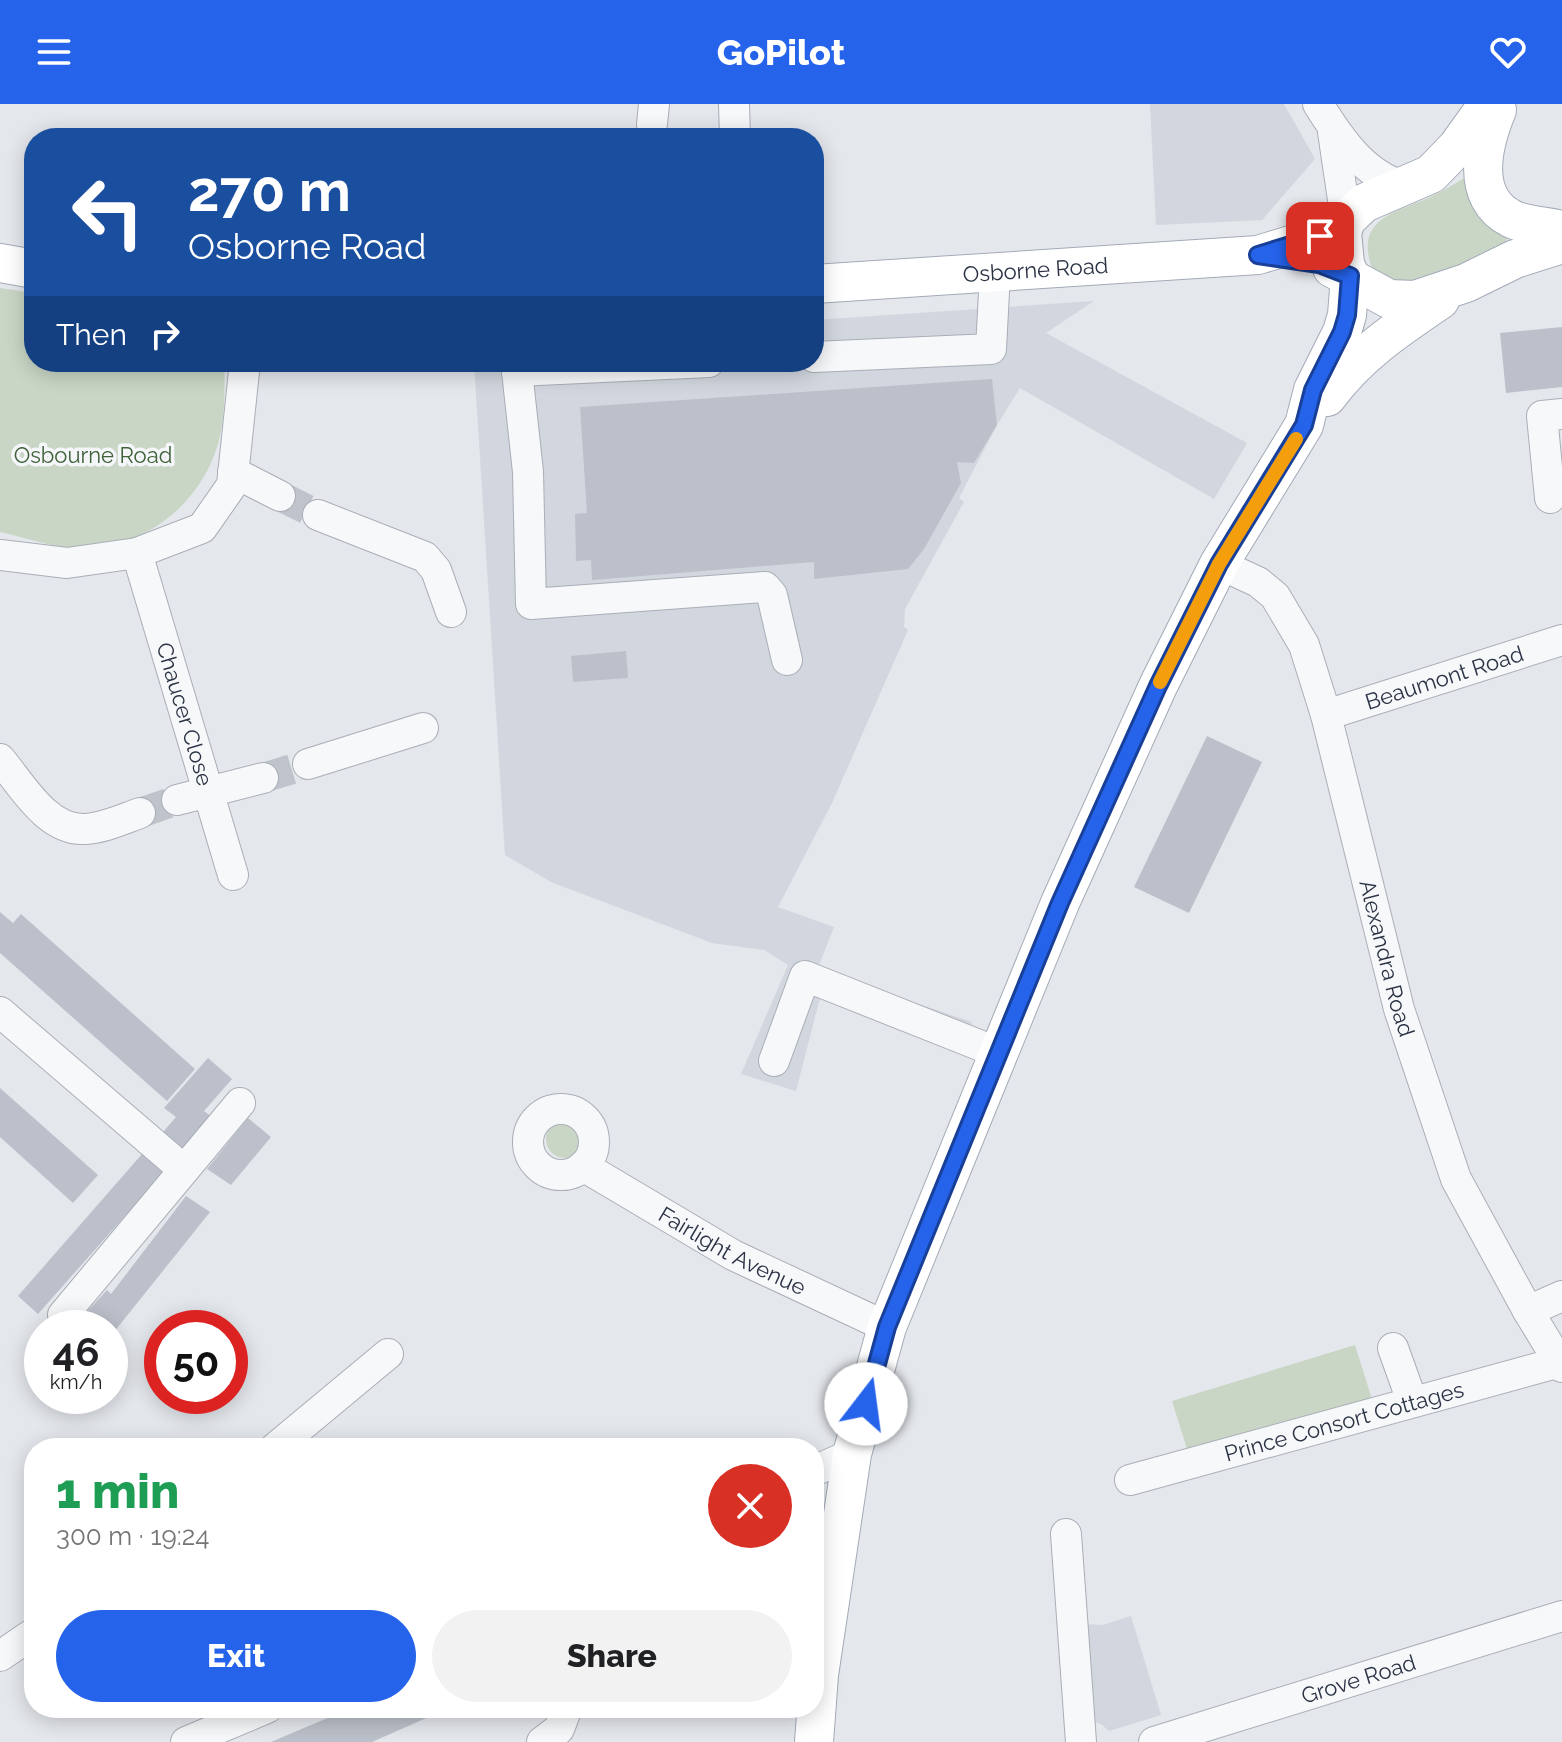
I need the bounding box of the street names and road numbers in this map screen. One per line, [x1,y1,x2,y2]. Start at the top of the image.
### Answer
street label: Osborne Road [962,252,1109,287]
street label: Chaucer Close [151,639,219,789]
street label: Beaumont Road [1362,640,1526,715]
street label: Alexandra Road [1354,877,1420,1040]
street label: Fairlight Avenue [654,1201,810,1300]
street label: Prince Consort Cottages [1222,1376,1467,1466]
street label: Grove Road [1298,1649,1419,1709]

